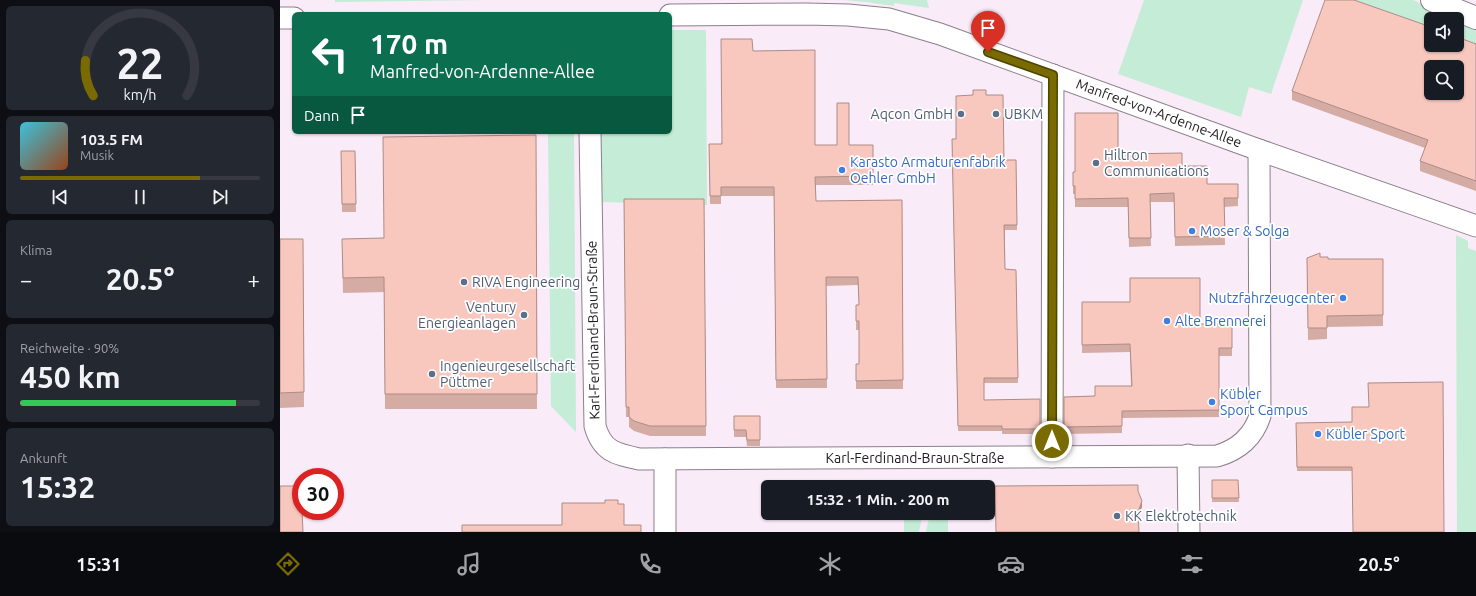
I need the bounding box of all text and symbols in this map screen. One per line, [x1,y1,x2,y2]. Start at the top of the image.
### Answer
pin [971,11,1005,52]
map controls [1424,12,1464,100]
button: sound [1424,12,1464,52]
icon: arrive [977,17,999,39]
icon: left [304,28,356,80]
text: 170 m [370,28,448,59]
text: 22 [117,40,163,87]
button: search [1424,60,1464,100]
text: Manfred-von-Ardenne-Allee [370,61,595,81]
street label: Manfred-von-Ardenne-Allee [1074,76,1244,150]
text: km/h [124,87,156,103]
icon: arrive [347,104,369,126]
place label: Aqcon GmbH [871,106,953,122]
place label: UBKM [1004,106,1043,122]
text: Dann [304,107,339,124]
marker: Aqcon GmbH [956,109,966,119]
marker: UBKM [991,109,1001,119]
text: 103.5 FM [80,131,143,148]
place label: Hiltron Communications [1104,147,1209,179]
text: Musik [80,148,114,162]
place label: Karasto Armaturenfabrik Oehler GmbH [850,154,1006,186]
marker: Hiltron Communications [1091,158,1101,168]
marker: Karasto Armaturenfabrik Oehler GmbH [837,165,847,175]
icon: previous [49,186,71,208]
icon: pause [129,186,151,208]
icon: next [209,186,231,208]
place label: Moser & Solga [1200,223,1289,239]
marker: Moser & Solga [1187,226,1197,236]
street label: Karl-Ferdinand-Braun-Straße [583,240,603,420]
text: Klima [20,243,52,257]
text: 20.5° [106,262,174,296]
text: − [20,267,32,292]
text: + [248,267,260,292]
place label: RIVA Engineering [472,274,580,290]
marker: RIVA Engineering [459,277,469,287]
place label: Nutzfahrzeugcenter [1208,290,1336,306]
marker: Nutzfahrzeugcenter [1338,293,1348,303]
place label: Ventury Energieanlagen [418,299,516,331]
marker: Ventury Energieanlagen [519,310,529,320]
place label: Alte Brennerei [1175,313,1266,329]
marker: Alte Brennerei [1162,316,1172,326]
text: Reichweite · 90% [20,341,119,355]
place label: Ingenieurgesellschaft Püttmer [440,358,576,390]
text: 450 km [20,360,121,394]
marker: Ingenieurgesellschaft Püttmer [427,369,437,379]
place label: Kübler Sport Campus [1220,386,1308,418]
marker: Kübler Sport Campus [1207,397,1217,407]
position arrow [1031,420,1073,462]
place label: Kübler Sport [1326,426,1406,442]
marker: Kübler Sport [1313,429,1323,439]
street label: Karl-Ferdinand-Braun-Straße [825,450,1005,466]
text: Ankunft [20,451,67,465]
speed limit sign: 30 [292,468,344,520]
text: 15:32 [20,470,95,504]
text: 15:32 · 1 Min. · 200 m [807,491,950,508]
place label: KK Elektrotechnik [1125,508,1237,524]
marker: KK Elektrotechnik [1112,511,1122,521]
icon: directions [274,550,302,578]
icon: music [455,550,483,578]
icon: phone [636,550,664,578]
icon: climate [816,550,844,578]
icon: car [997,550,1025,578]
icon: filters [1178,550,1206,578]
text: 15:31 [76,554,121,574]
text: 20.5° [1358,554,1400,574]

